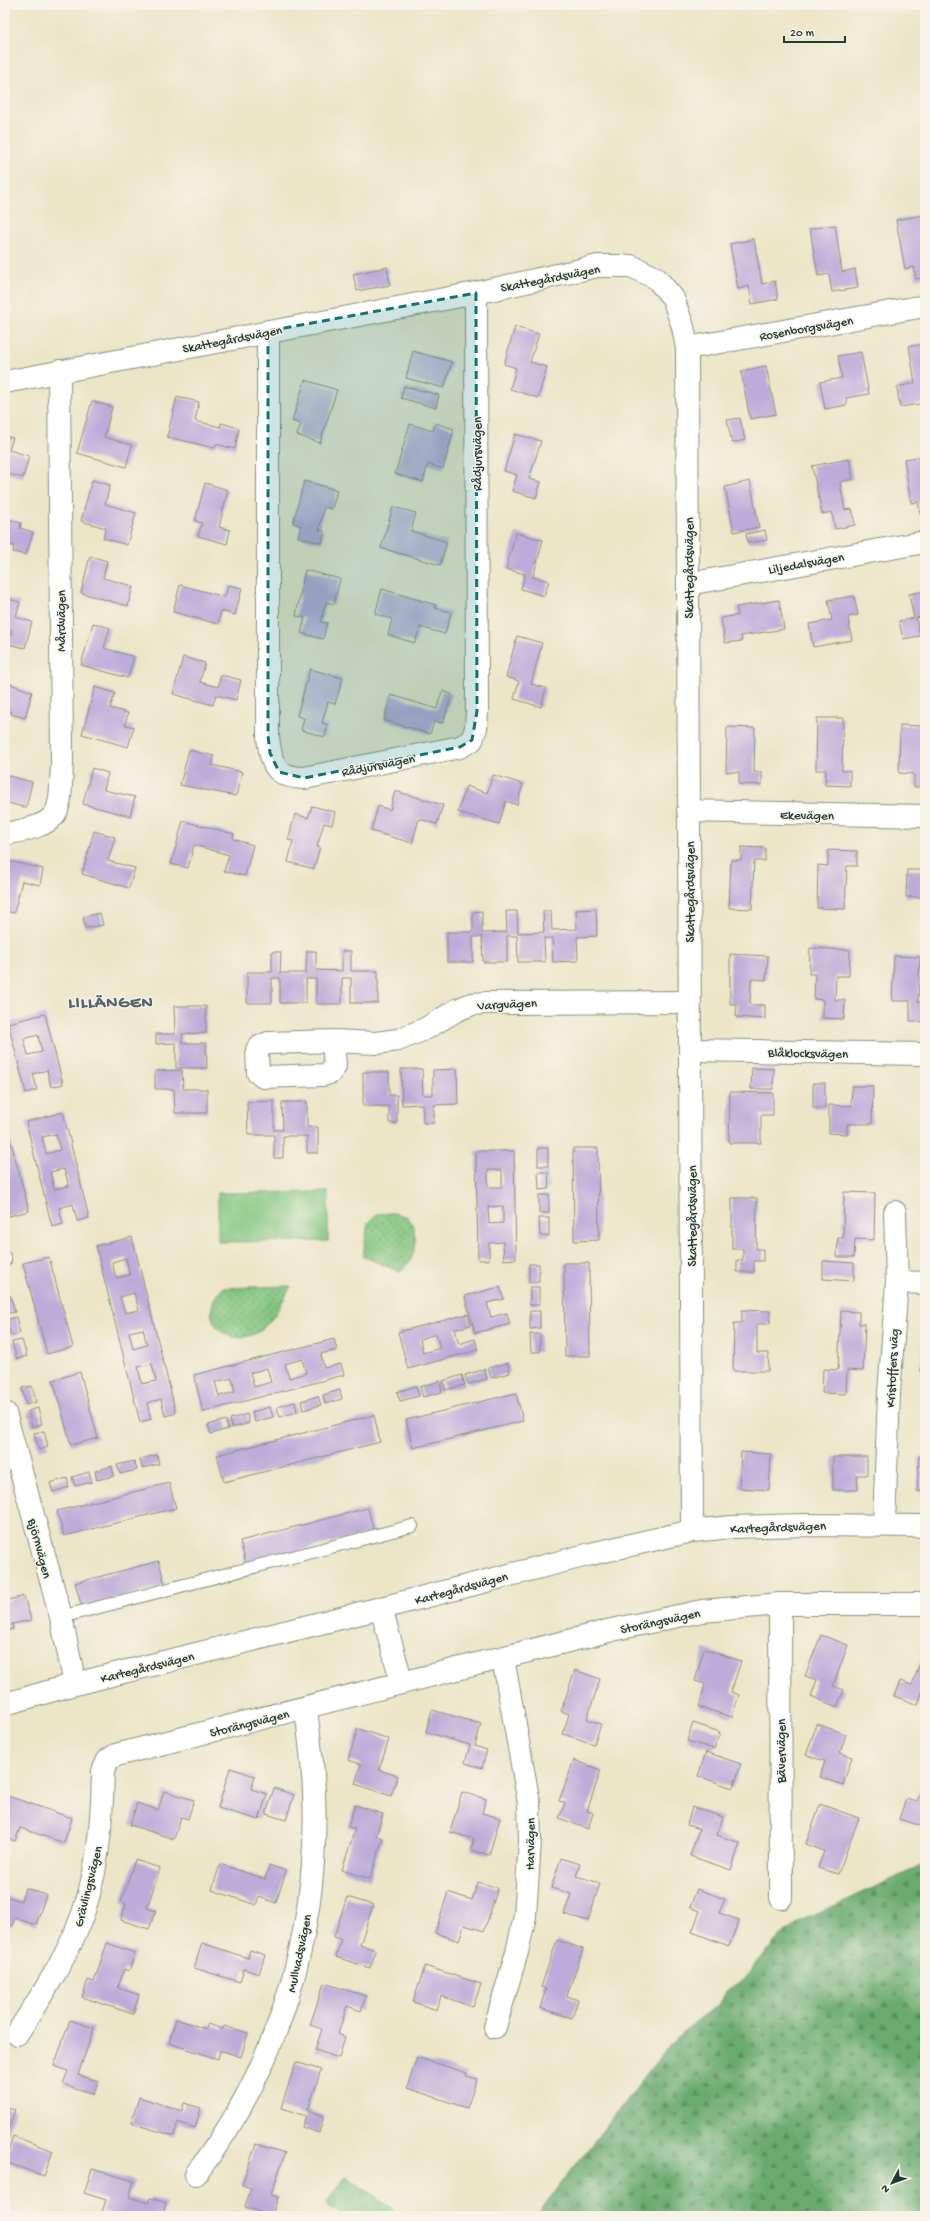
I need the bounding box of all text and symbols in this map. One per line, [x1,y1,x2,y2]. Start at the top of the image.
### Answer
scale bar [784,18,845,44]
text: 20 m [790,27,815,41]
street label: Skattegårdsvägen [499,262,602,296]
street label: Rosenborgsvägen [758,314,855,345]
street label: Skattegårdsvägen [181,323,284,357]
street label: Rådjursvägen [471,416,486,491]
street label: Skattegårdsvägen [683,517,698,619]
street label: Liljedalsvägen [767,550,846,579]
street label: Mårdvägen [55,589,70,652]
street label: Rådjursvägen [341,752,417,781]
street label: Ekevägen [780,809,835,824]
street label: Skattegårdsvägen [684,841,699,943]
district label: LILLÄNGEN [68,994,154,1014]
street label: Vargvägen [476,996,538,1015]
street label: Blåklocksvägen [767,1046,849,1063]
street label: Skattegårdsvägen [686,1165,701,1267]
street label: Kristoffers väg [884,1328,903,1408]
street label: Björnvägen [23,1516,54,1581]
street label: Kartegårdsvägen [730,1519,827,1538]
street label: Kartegårdsvägen [413,1570,511,1609]
street label: Storängsvägen [619,1606,703,1638]
street label: Kartegårdsvägen [99,1649,197,1687]
street label: Storängsvägen [208,1707,292,1742]
street label: Bävervägen [775,1718,790,1784]
street label: Harvägen [524,1817,539,1870]
street label: Grävlingsvägen [72,1844,107,1929]
street label: Mullvadsvägen [285,1912,316,1994]
north arrow [872,2163,912,2203]
text: N [879,2182,893,2195]

